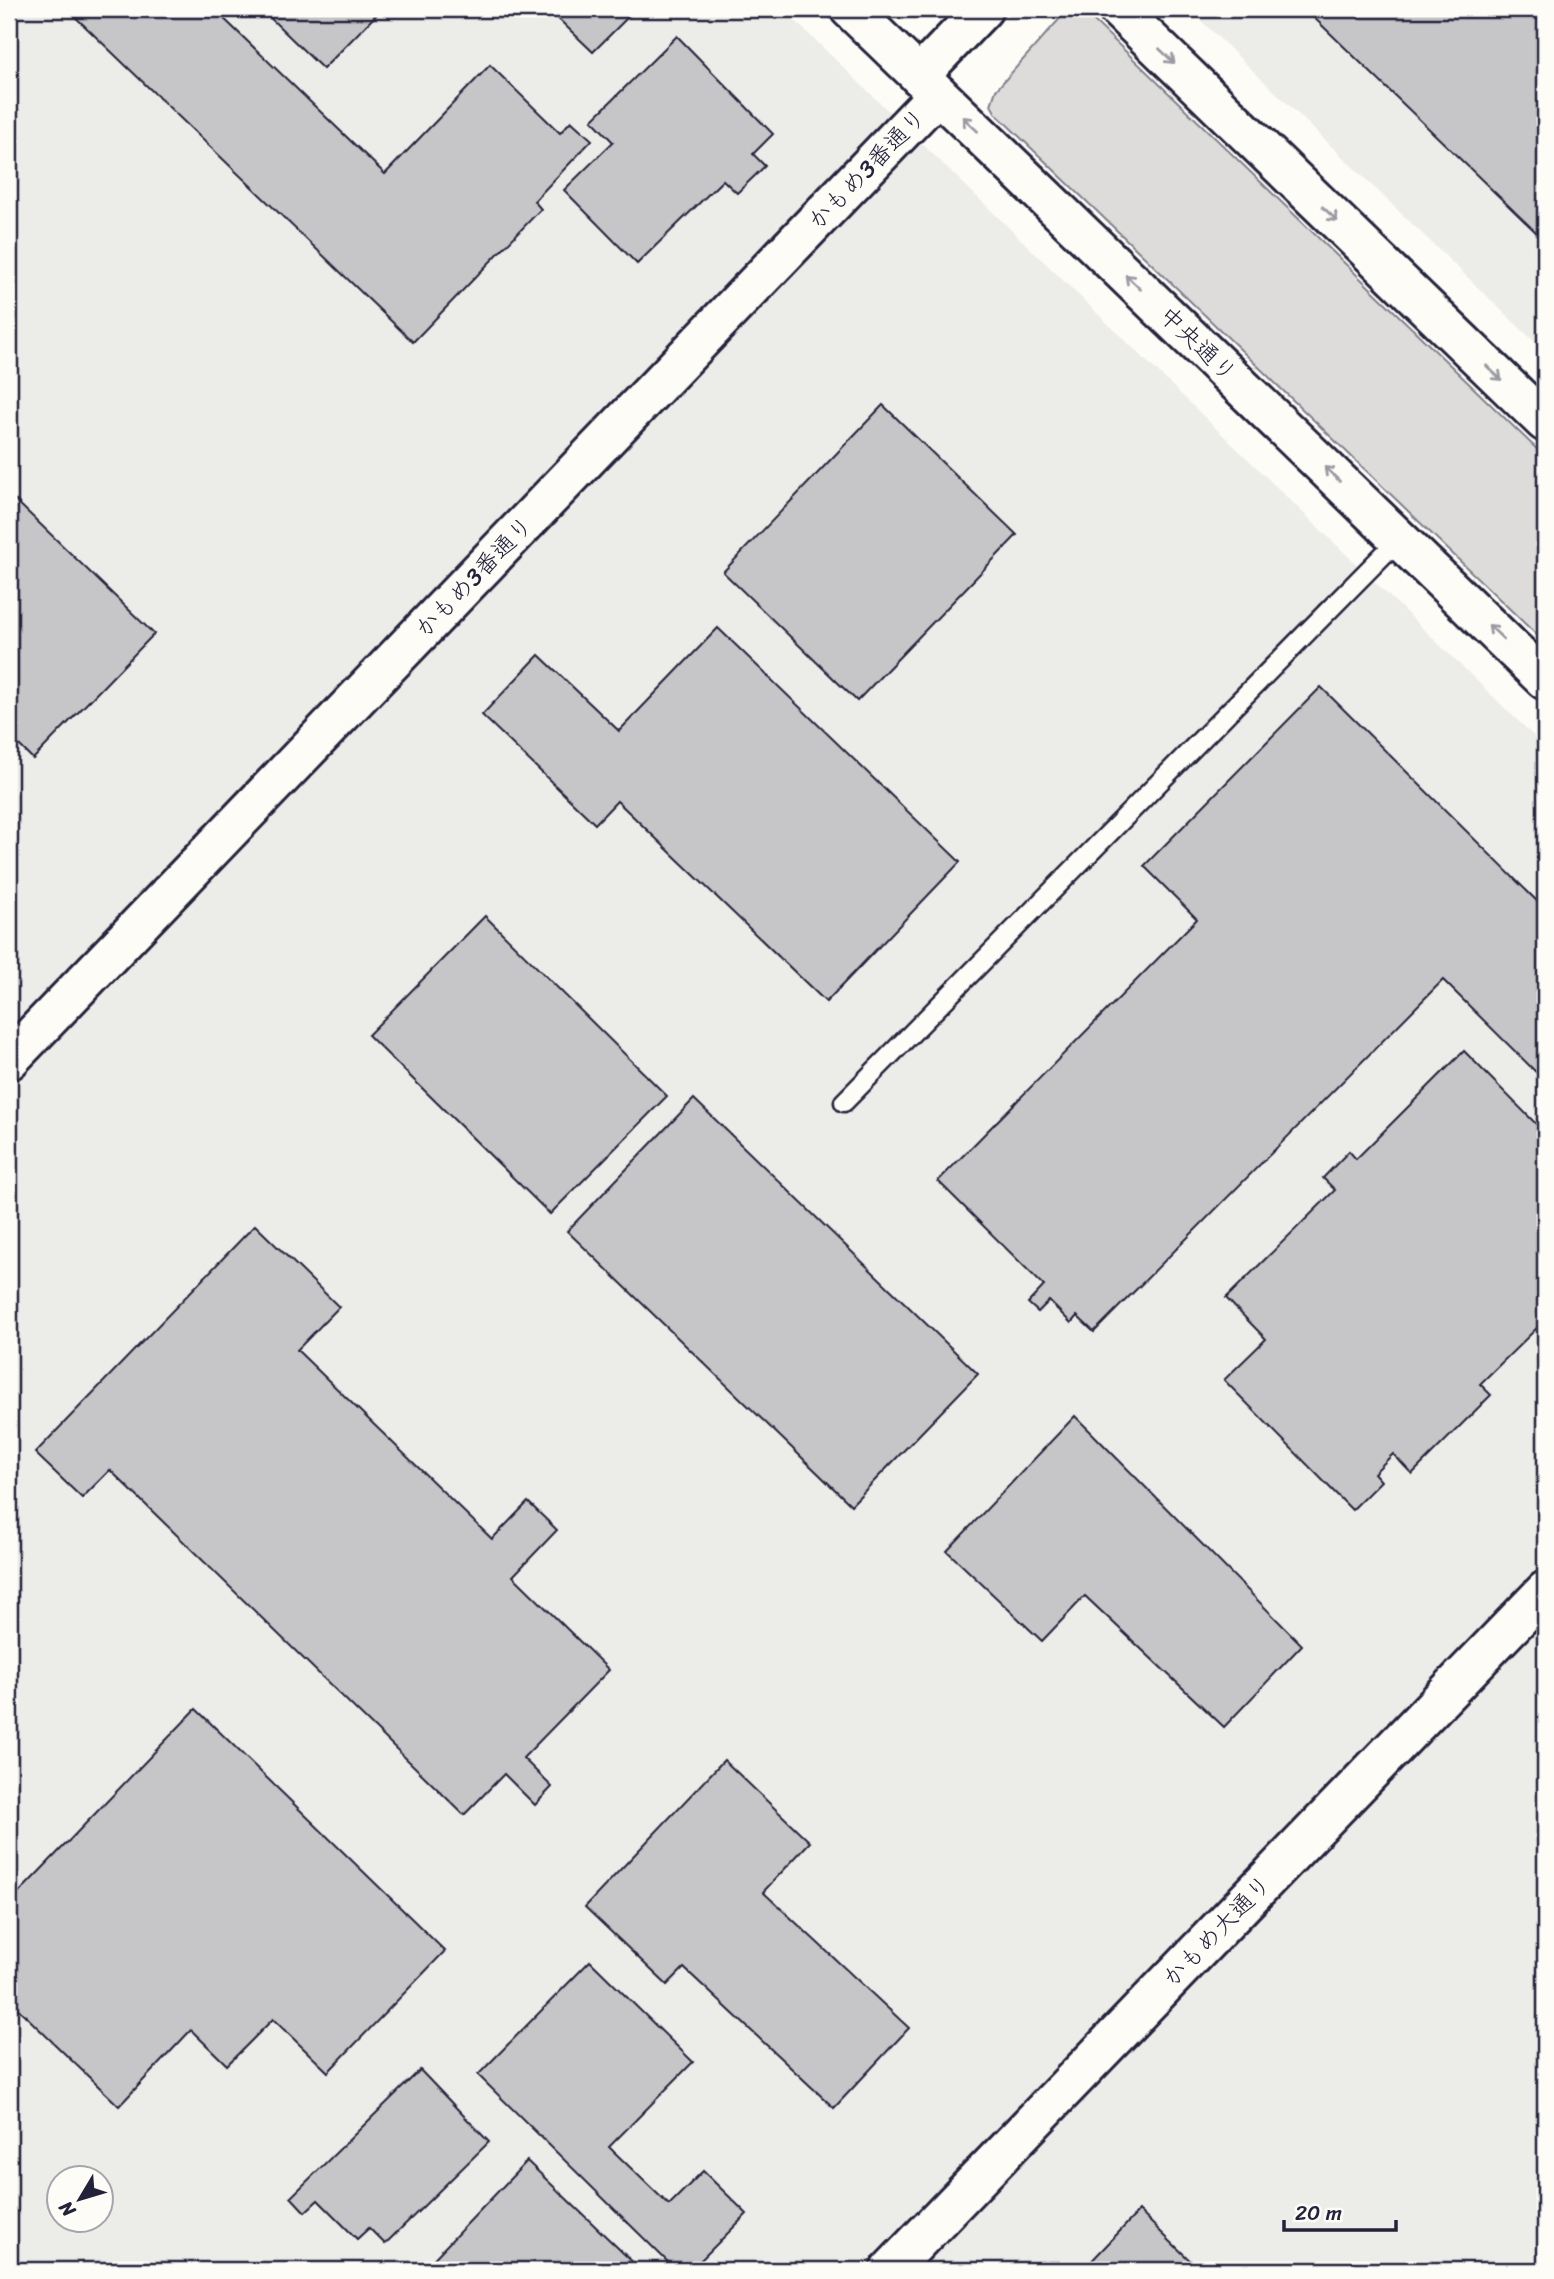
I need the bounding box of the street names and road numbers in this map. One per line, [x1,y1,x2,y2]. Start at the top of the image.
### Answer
street label: かもめ3番通り [797,98,937,240]
street label: 中央通り [1149,296,1247,392]
street label: かもめ3番通り [404,506,544,648]
street label: かもめ大通り [1152,1865,1282,1997]

